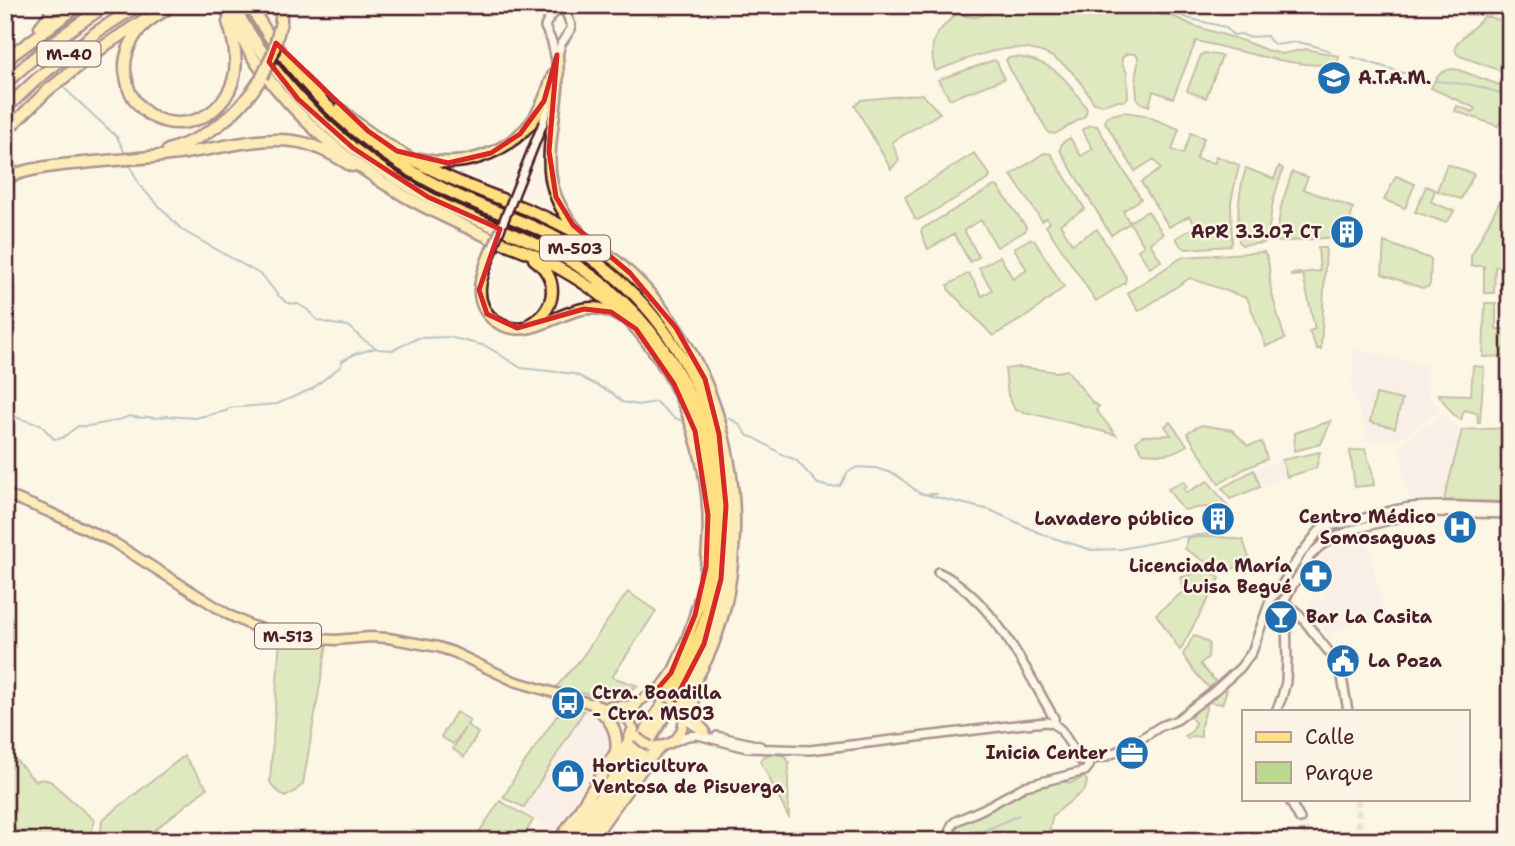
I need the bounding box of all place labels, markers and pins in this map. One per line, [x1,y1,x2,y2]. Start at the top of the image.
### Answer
school or university icon: A.T.A.M. [1315,59,1353,97]
place label: A.T.A.M. [1358,66,1431,90]
building icon: APR 3.3.07 CT [1328,213,1366,251]
place label: APR 3.3.07 CT [1191,220,1322,244]
building icon: Lavadero público [1199,500,1237,538]
place label: Centro Médico Somosaguas [1299,505,1436,550]
place label: Lavadero público [1035,507,1194,531]
hospital icon: Centro Médico Somosaguas [1441,508,1479,546]
place label: Licenciada María Luisa Begué [1129,554,1293,599]
pharmacy icon: Licenciada María Luisa Begué [1297,557,1335,595]
bar icon: Bar La Casita [1262,598,1300,636]
place label: Bar La Casita [1306,605,1433,629]
public building icon: La Poza [1324,642,1362,680]
place label: La Poza [1368,649,1443,673]
place label: Ctra. Boadilla - Ctra. M503 [592,681,722,726]
bus stop icon: Ctra. Boadilla - Ctra. M503 [549,684,587,722]
office icon: Inicia Center [1113,734,1151,772]
place label: Inicia Center [986,741,1108,765]
place label: Horticultura Ventosa de Pisuerga [592,754,785,799]
shop icon: Horticultura Ventosa de Pisuerga [549,757,587,795]

